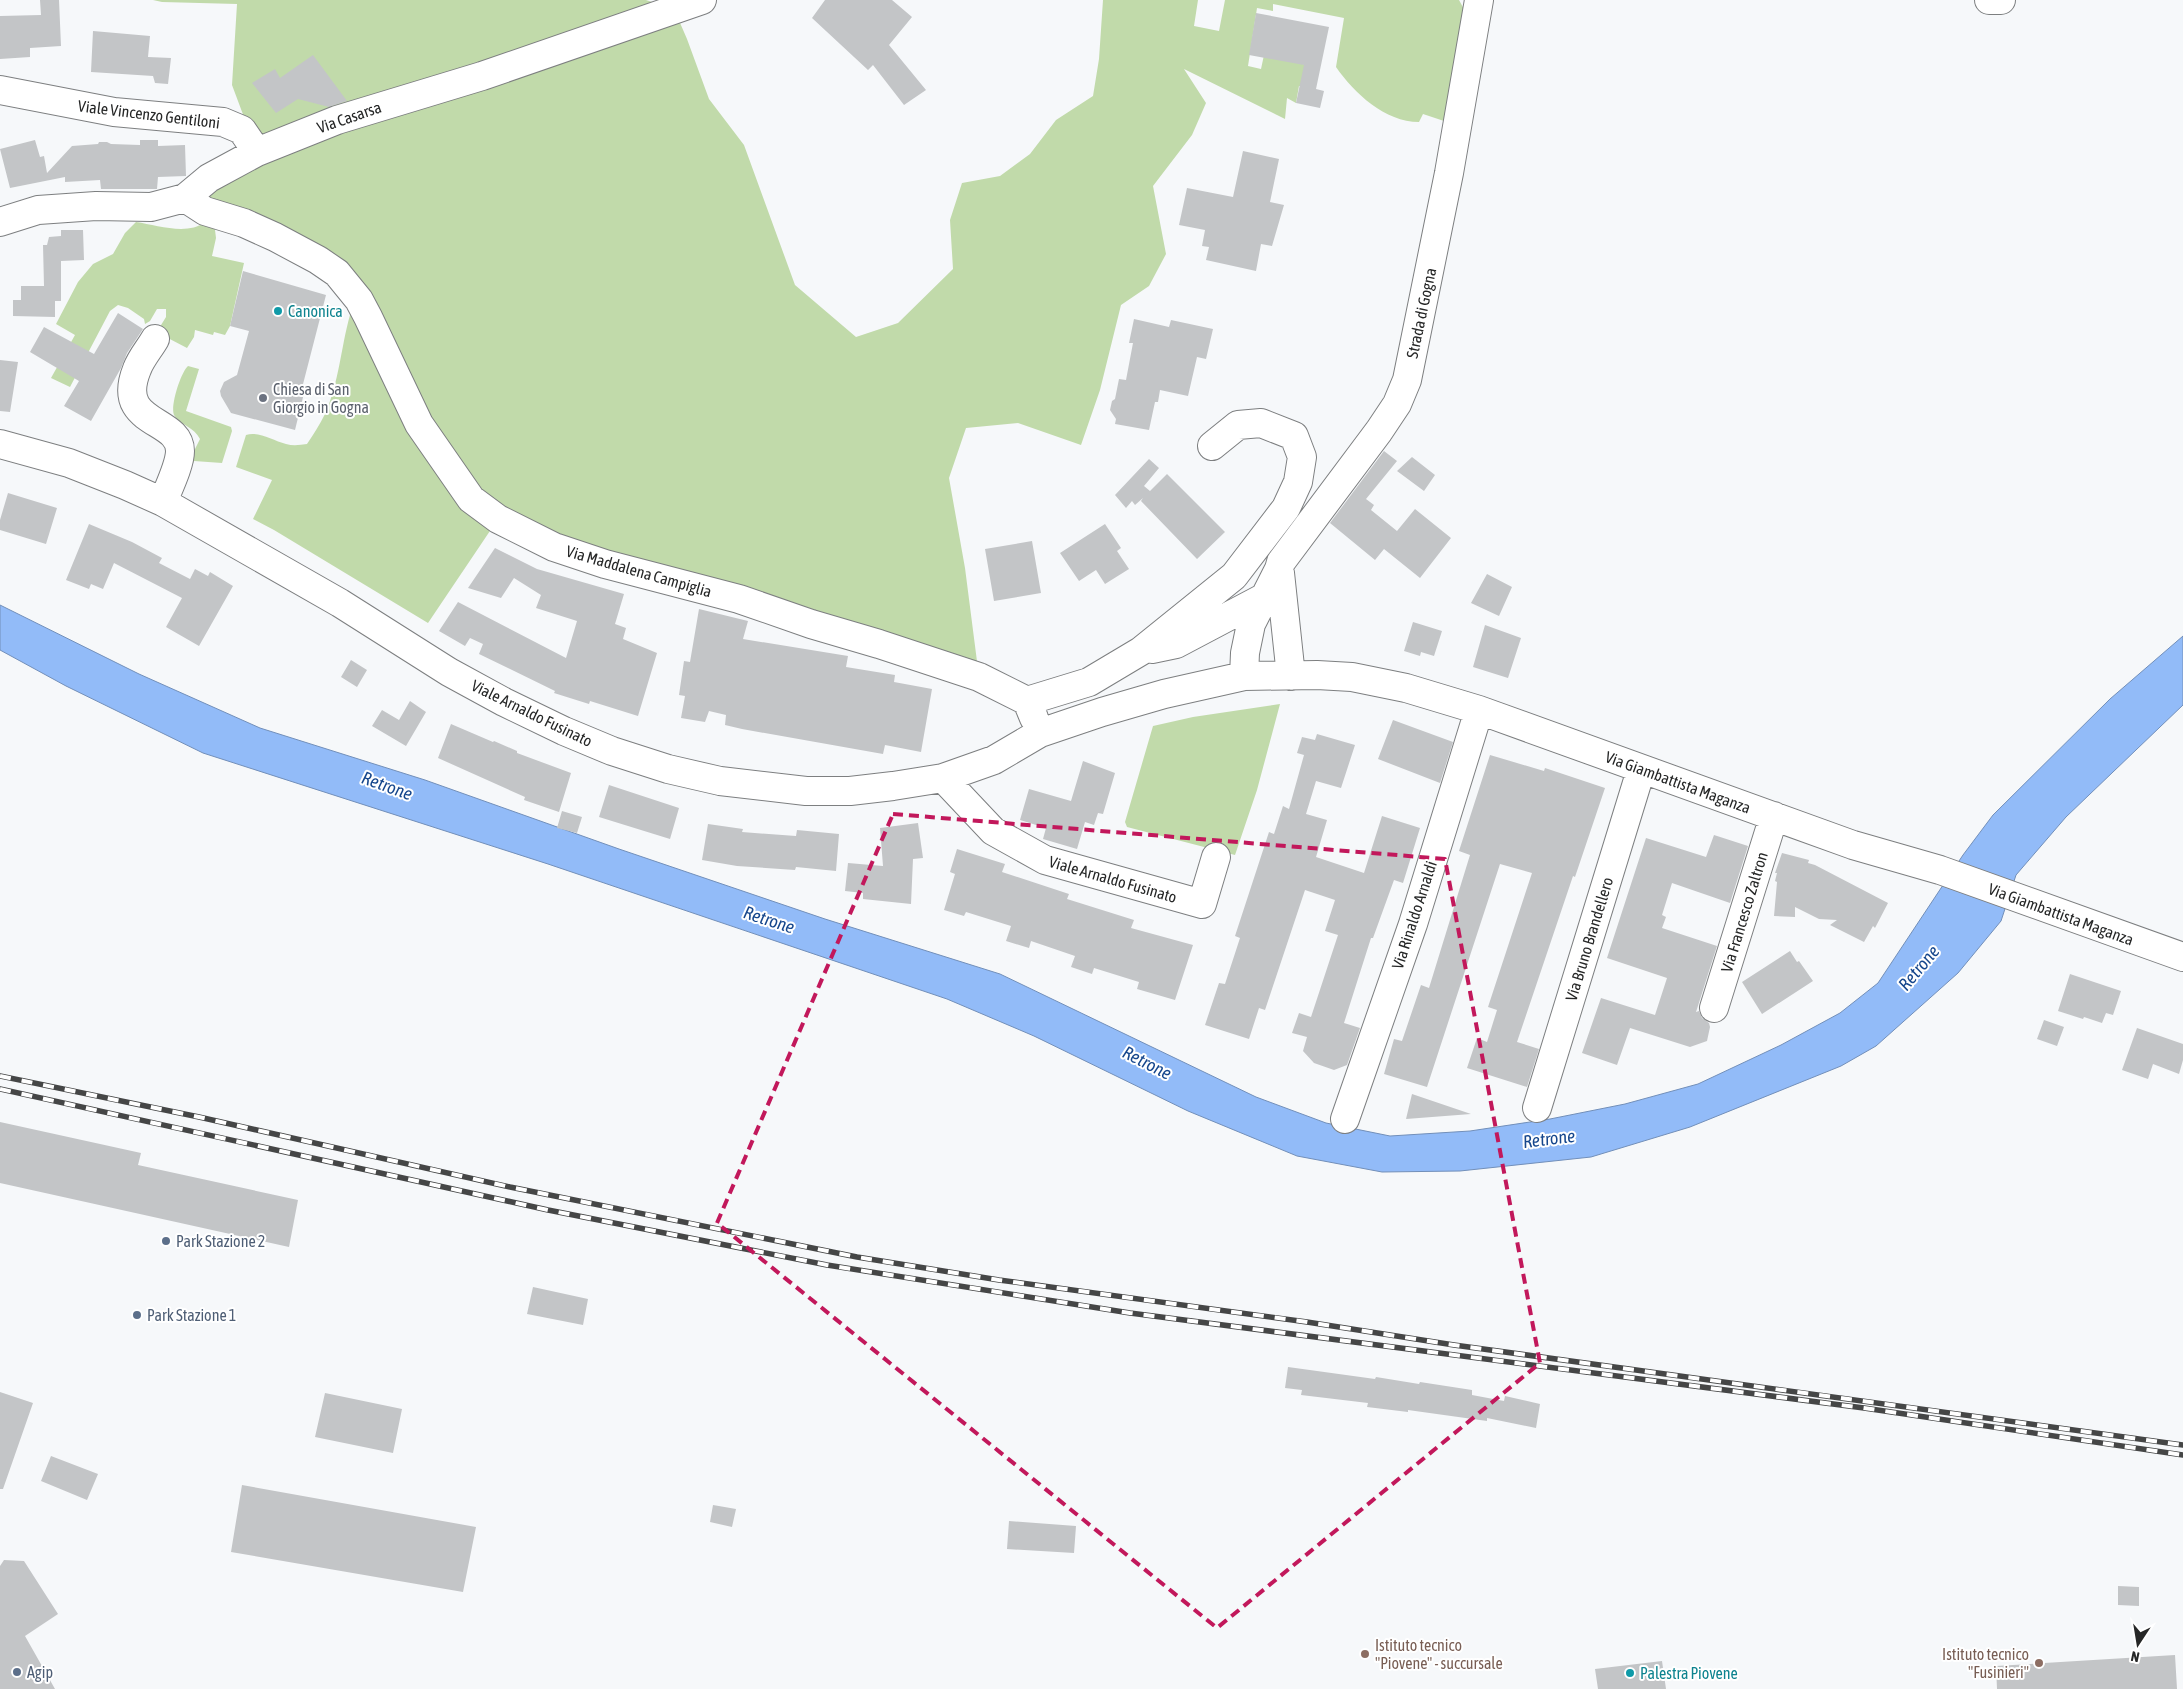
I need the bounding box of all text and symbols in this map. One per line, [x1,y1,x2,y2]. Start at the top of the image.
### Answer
street label: Viale Vincenzo Gentiloni [77,96,221,132]
street label: Via Casarsa [315,98,383,136]
street label: Strada di Gogna [1403,266,1440,360]
place label: Canonica [288,302,343,320]
marker: Canonica [272,305,284,317]
place label: Chiesa di San Giorgio in Gogna [273,380,369,417]
marker: Chiesa di San Giorgio in Gogna [257,392,269,404]
street label: Via Maddalena Campiglia [564,542,714,601]
street label: Viale Arnaldo Fusinato [469,676,595,750]
street label: Via Giambattista Maganza [1603,747,1753,818]
water label: Retrone [359,767,415,804]
street label: Via Francesco Zaltron [1717,850,1771,974]
street label: Viale Arnaldo Fusinato [1047,852,1179,906]
street label: Via Rinaldo Arnaldi [1388,859,1440,971]
street label: Via Bruno Brandellero [1562,875,1616,1003]
street label: Via Giambattista Maganza [1986,879,2136,950]
water label: Retrone [741,901,797,938]
water label: Retrone [1894,941,1944,995]
water label: Retrone [1119,1041,1175,1084]
water label: Retrone [1522,1125,1576,1152]
place label: Park Stazione 2 [176,1232,265,1250]
marker: Park Stazione 2 [160,1235,172,1247]
place label: Park Stazione 1 [147,1306,236,1324]
marker: Park Stazione 1 [131,1309,143,1321]
north arrow [2113,1619,2163,1669]
place label: Istituto tecnico "Piovene" - succursale [1375,1636,1503,1672]
place label: Istituto tecnico "Fusinieri" [1942,1645,2029,1681]
marker: Istituto tecnico "Piovene" - succursale [1359,1648,1371,1660]
text: N [2130,1648,2141,1665]
marker: Istituto tecnico "Fusinieri" [2033,1657,2045,1669]
place label: Agip [27,1663,53,1682]
place label: Palestra Piovene [1640,1664,1738,1682]
marker: Agip [11,1666,23,1678]
marker: Palestra Piovene [1624,1667,1636,1679]

